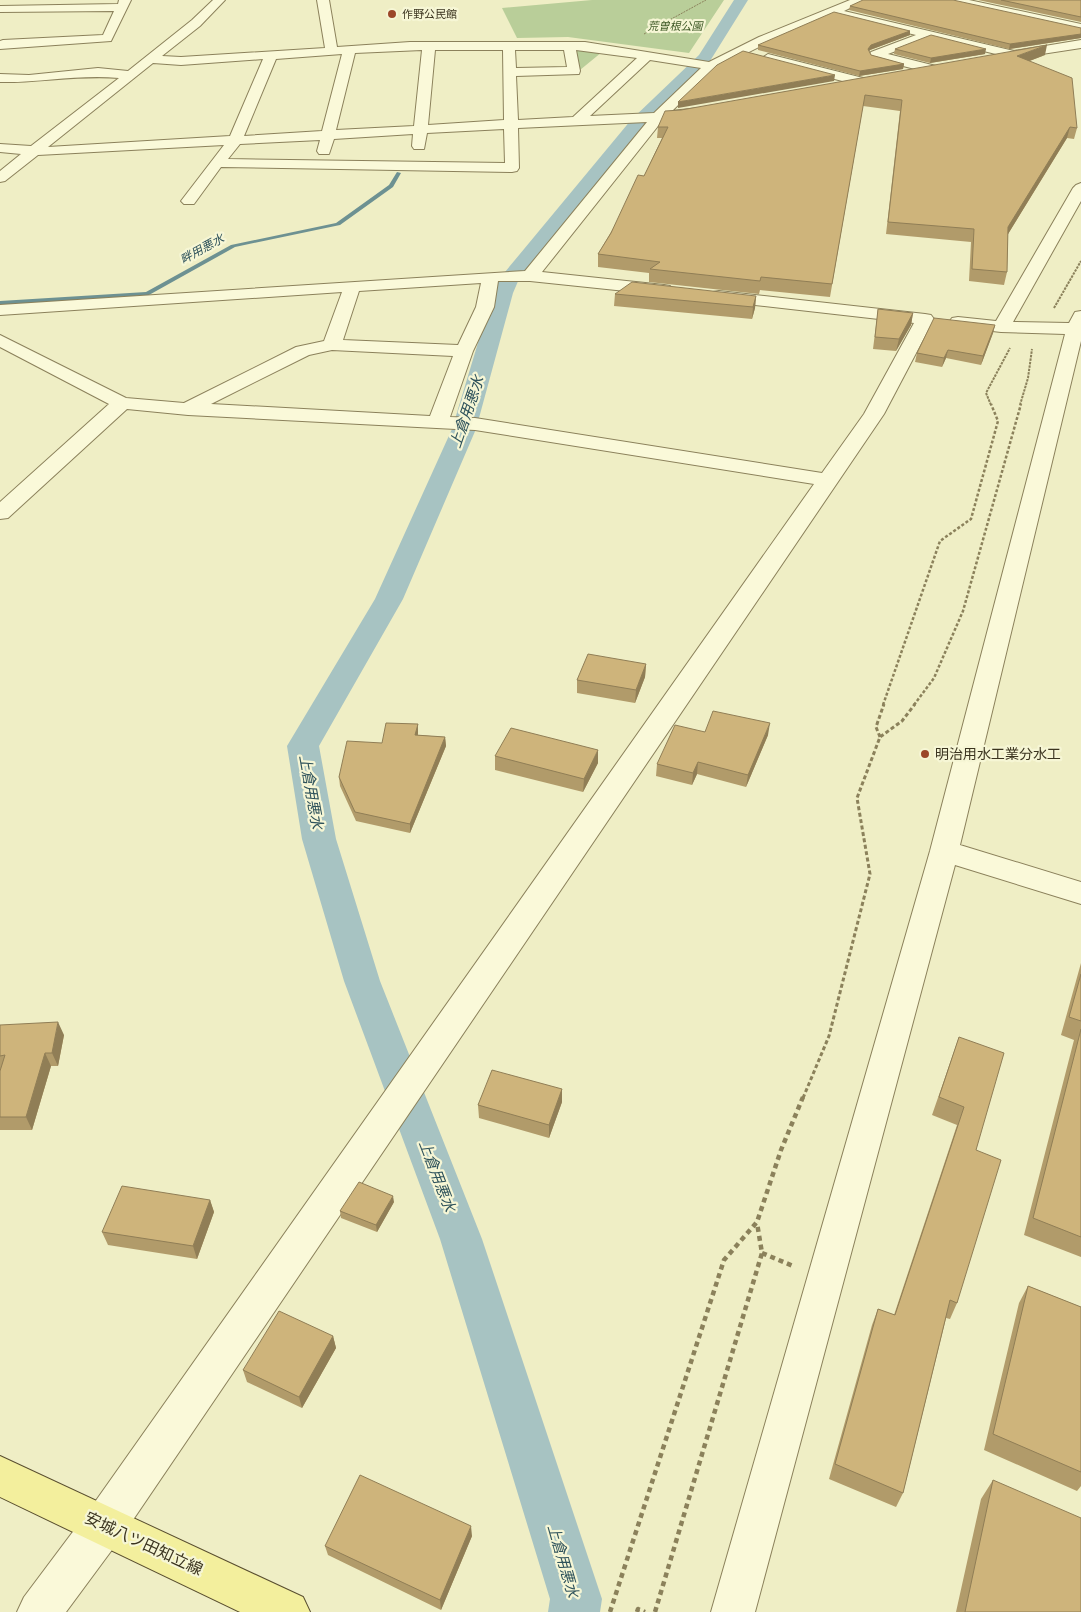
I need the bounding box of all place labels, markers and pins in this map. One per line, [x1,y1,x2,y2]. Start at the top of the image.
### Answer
place label: 作野公民館 [402,5,457,21]
marker: 作野公民館 [386,8,398,20]
place label: 明治用水工業分水工 [935,743,1061,763]
marker: 明治用水工業分水工 [919,748,931,760]

